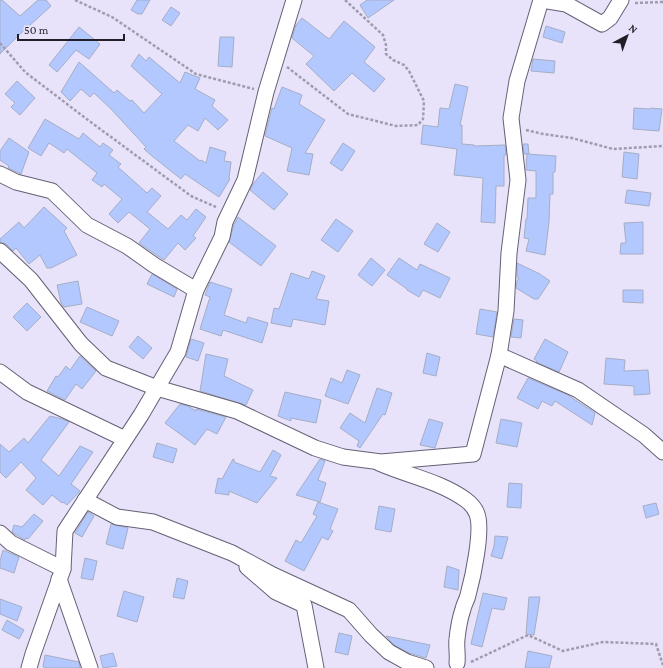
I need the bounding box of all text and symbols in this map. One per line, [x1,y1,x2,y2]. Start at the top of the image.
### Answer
scale bar [18,16,124,42]
north arrow [607,16,647,56]
text: N [627,21,641,36]
text: 50 m [24,23,49,37]

